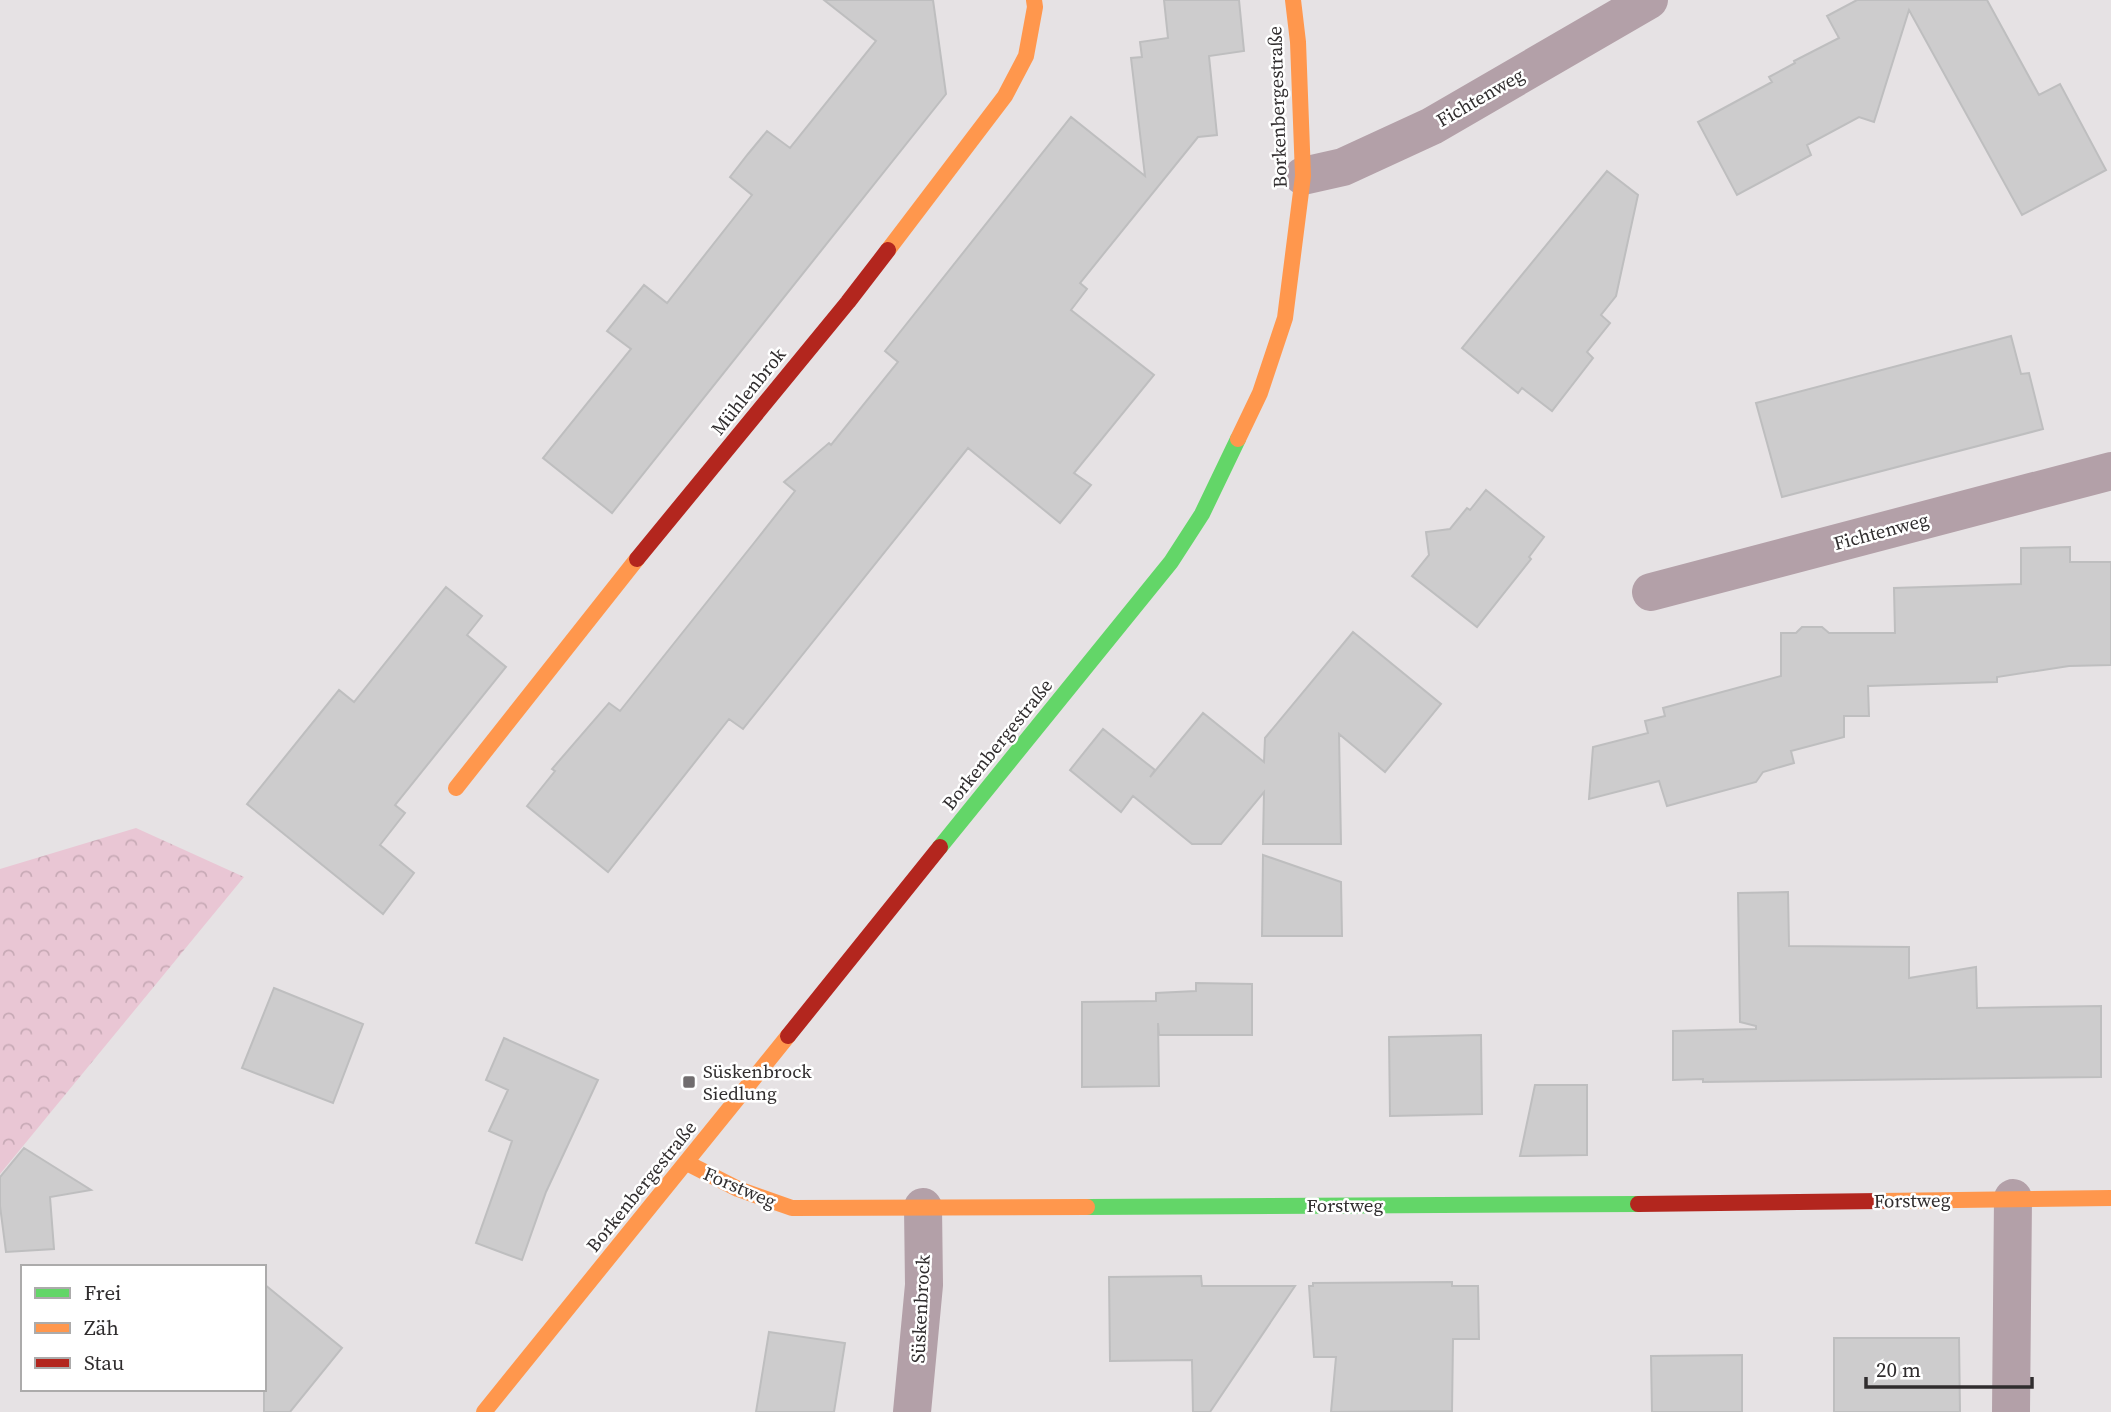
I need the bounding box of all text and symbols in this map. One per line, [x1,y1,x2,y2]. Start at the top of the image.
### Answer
street label: Borkenbergestraße [1261,26,1293,188]
street label: Fichtenweg [1431,61,1529,133]
street label: Mühlenbrok [705,341,792,440]
street label: Fichtenweg [1831,506,1932,556]
street label: Borkenbergestraße [936,673,1058,815]
place label: Süskenbrock Siedlung [703,1058,812,1106]
marker: Süskenbrock Siedlung [681,1074,697,1090]
street label: Borkenbergestraße [580,1115,702,1257]
street label: Forstweg [700,1160,781,1214]
street label: Forstweg [1873,1186,1951,1214]
street label: Forstweg [1307,1192,1384,1218]
street label: Süskenbrock [904,1253,936,1364]
legend [21,1265,266,1391]
text: Frei [84,1278,121,1307]
text: Zäh [84,1313,119,1342]
scale bar [1866,1346,2032,1390]
text: Stau [84,1348,124,1377]
text: 20 m [1876,1355,1921,1384]

